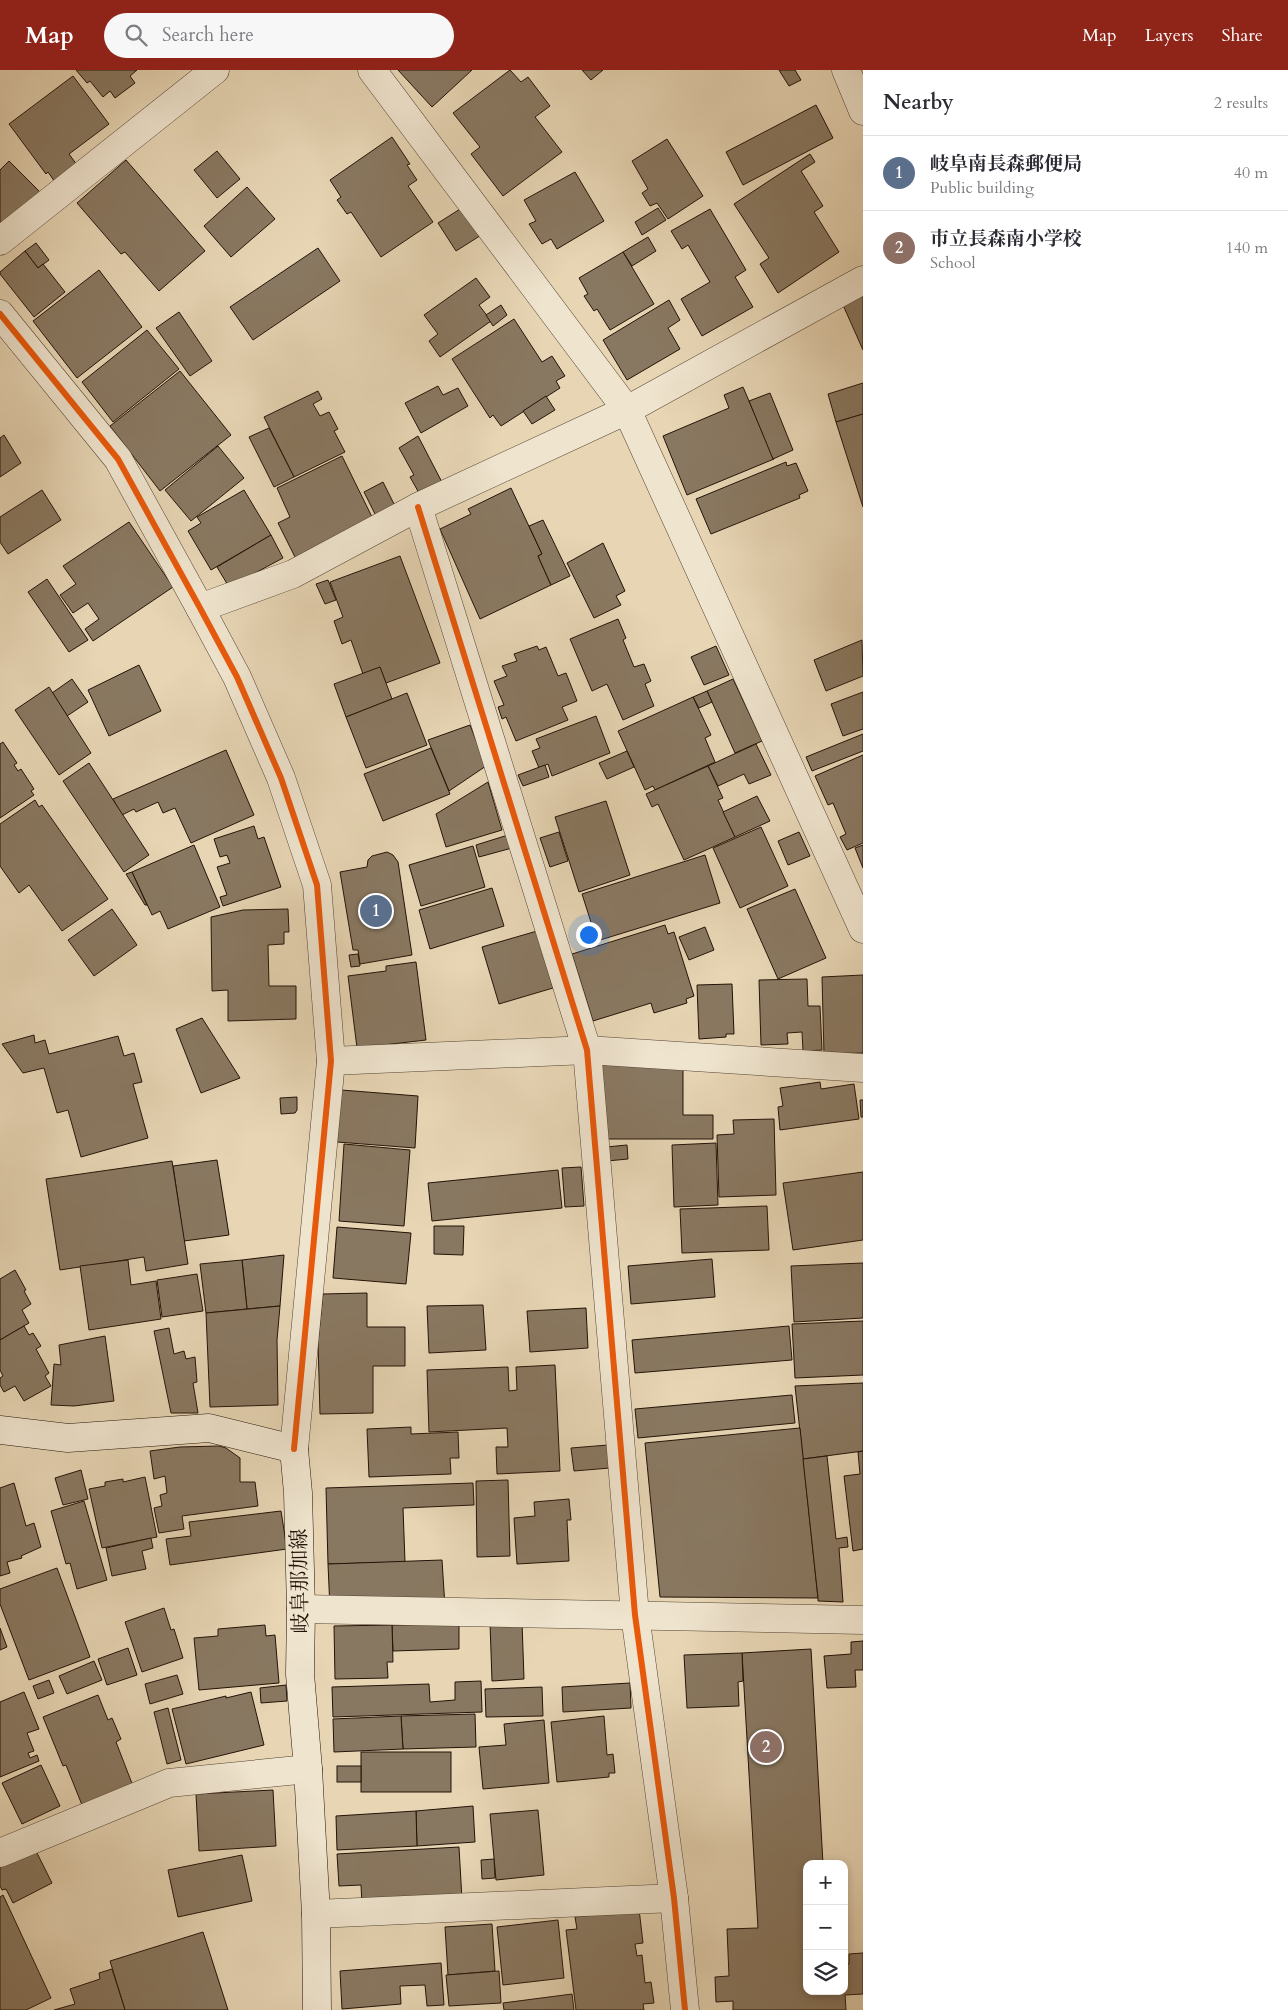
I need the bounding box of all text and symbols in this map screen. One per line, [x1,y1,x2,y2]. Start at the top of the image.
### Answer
search box [104,13,454,58]
text: Map [25,19,74,52]
icon: search [122,21,150,49]
text: Search here [162,22,254,48]
text: Map [1082,23,1117,48]
text: Layers [1145,23,1194,48]
text: Share [1222,23,1263,48]
text: Nearby [883,88,954,117]
text: 2 results [1214,92,1268,114]
text: 岐阜南長森郵便局 [930,151,1082,177]
text: 1 [895,162,903,184]
text: 40 m [1234,162,1268,184]
text: Public building [930,177,1034,199]
text: 市立長森南小学校 [930,226,1082,252]
text: 2 [895,237,903,259]
text: 140 m [1226,237,1268,259]
text: School [930,252,975,274]
pin: 1 [360,892,392,930]
your location [576,922,602,948]
street label: 岐阜那加線 [285,1528,315,1634]
pin: 2 [750,1728,782,1766]
map controls [803,1860,848,1995]
button: + [803,1860,848,1905]
button: − [803,1905,848,1950]
button: layers [803,1950,848,1995]

